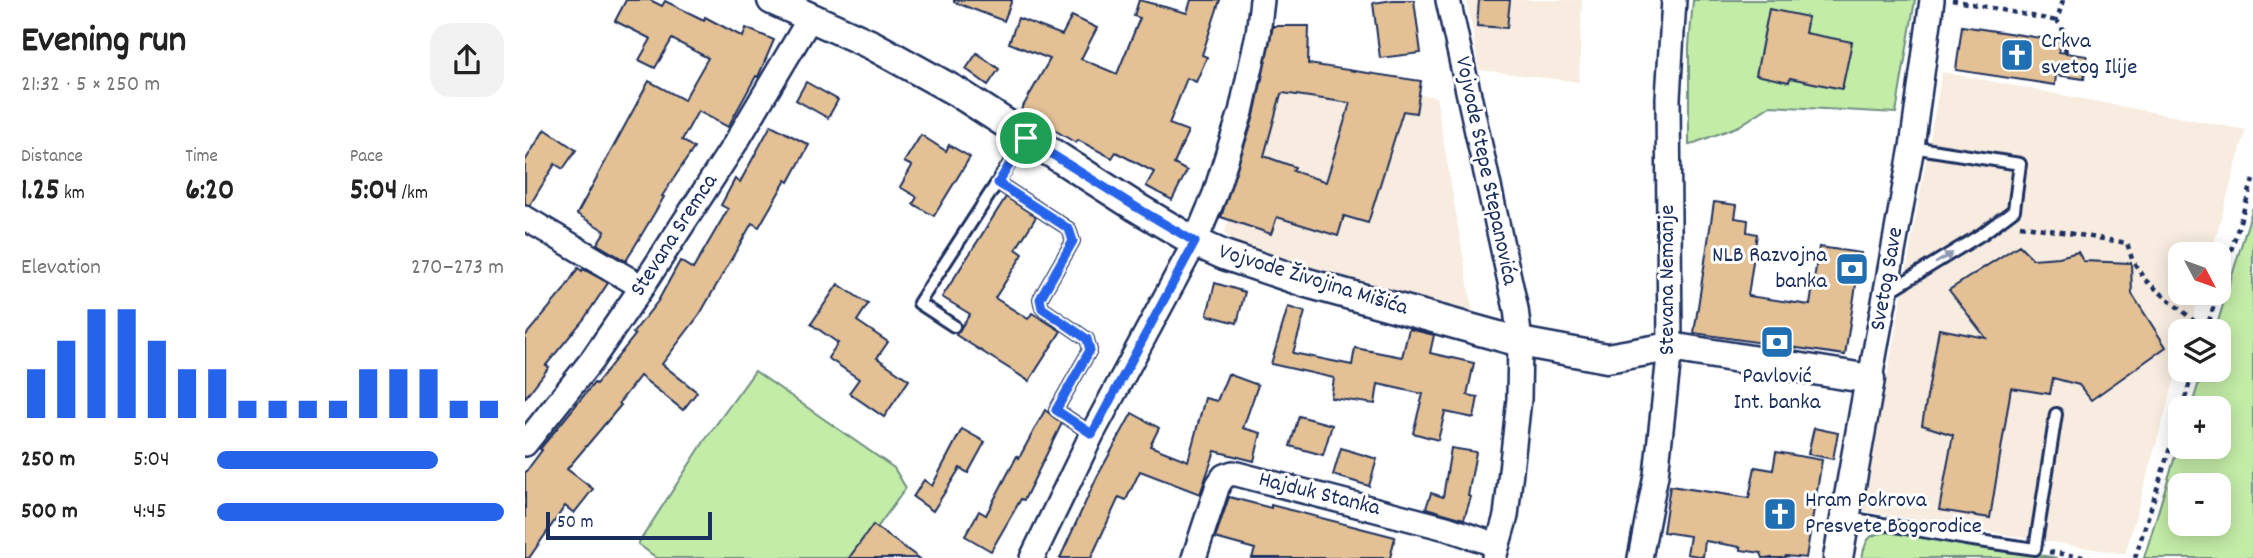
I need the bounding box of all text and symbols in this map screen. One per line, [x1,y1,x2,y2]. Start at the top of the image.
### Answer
text: Evening run [21,15,186,70]
button: share [430,23,504,97]
place label: Crkva svetog Ilije [2041,26,2137,85]
church icon: Crkva svetog Ilije [1998,36,2036,74]
street label: Vojvode Stepe Stepanovića [1445,54,1526,290]
text: 21:32 · 5 × 250 m [21,69,160,102]
pin [996,108,1056,168]
icon: arrive [1007,119,1045,157]
text: Distance [21,144,83,171]
text: Time [185,144,218,171]
text: Pace [350,144,383,171]
street label: Stevana Sremca [623,167,728,304]
text: 1.25 [21,171,60,214]
text: 6:20 [185,171,234,214]
text: 5:04 [350,171,397,214]
text: km [60,181,85,208]
text: /km [397,181,428,208]
street label: Stevana Nemanje [1652,205,1685,355]
street label: Svetog Save [1863,225,1913,333]
street label: Vojvode Živojina Mišića [1214,237,1413,326]
place label: NLB Razvojna banka [1712,240,1828,299]
north arrow [2168,242,2231,304]
map controls [2168,242,2231,536]
bank icon: NLB Razvojna banka [1833,250,1871,288]
one-way arrow [1934,251,1953,264]
text: Elevation [21,252,101,285]
text: 270–273 m [411,252,504,285]
button: layers [2168,319,2231,382]
bank icon: Pavlović Int. banka [1758,323,1796,361]
place label: Pavlović Int. banka [1734,361,1822,420]
button: + [2168,396,2231,459]
text: 250 m [21,444,75,477]
text: 5:04 [133,444,170,477]
street label: Hajduk Stanka [1255,464,1384,526]
button: − [2168,473,2231,536]
place label: Hram Pokrova Presvete Bogorodice [1805,485,1982,544]
church icon: Hram Pokrova Presvete Bogorodice [1761,495,1799,533]
text: 500 m [21,496,78,529]
text: 4:45 [133,496,167,529]
scale bar [546,509,712,541]
text: 50 m [557,510,594,537]

